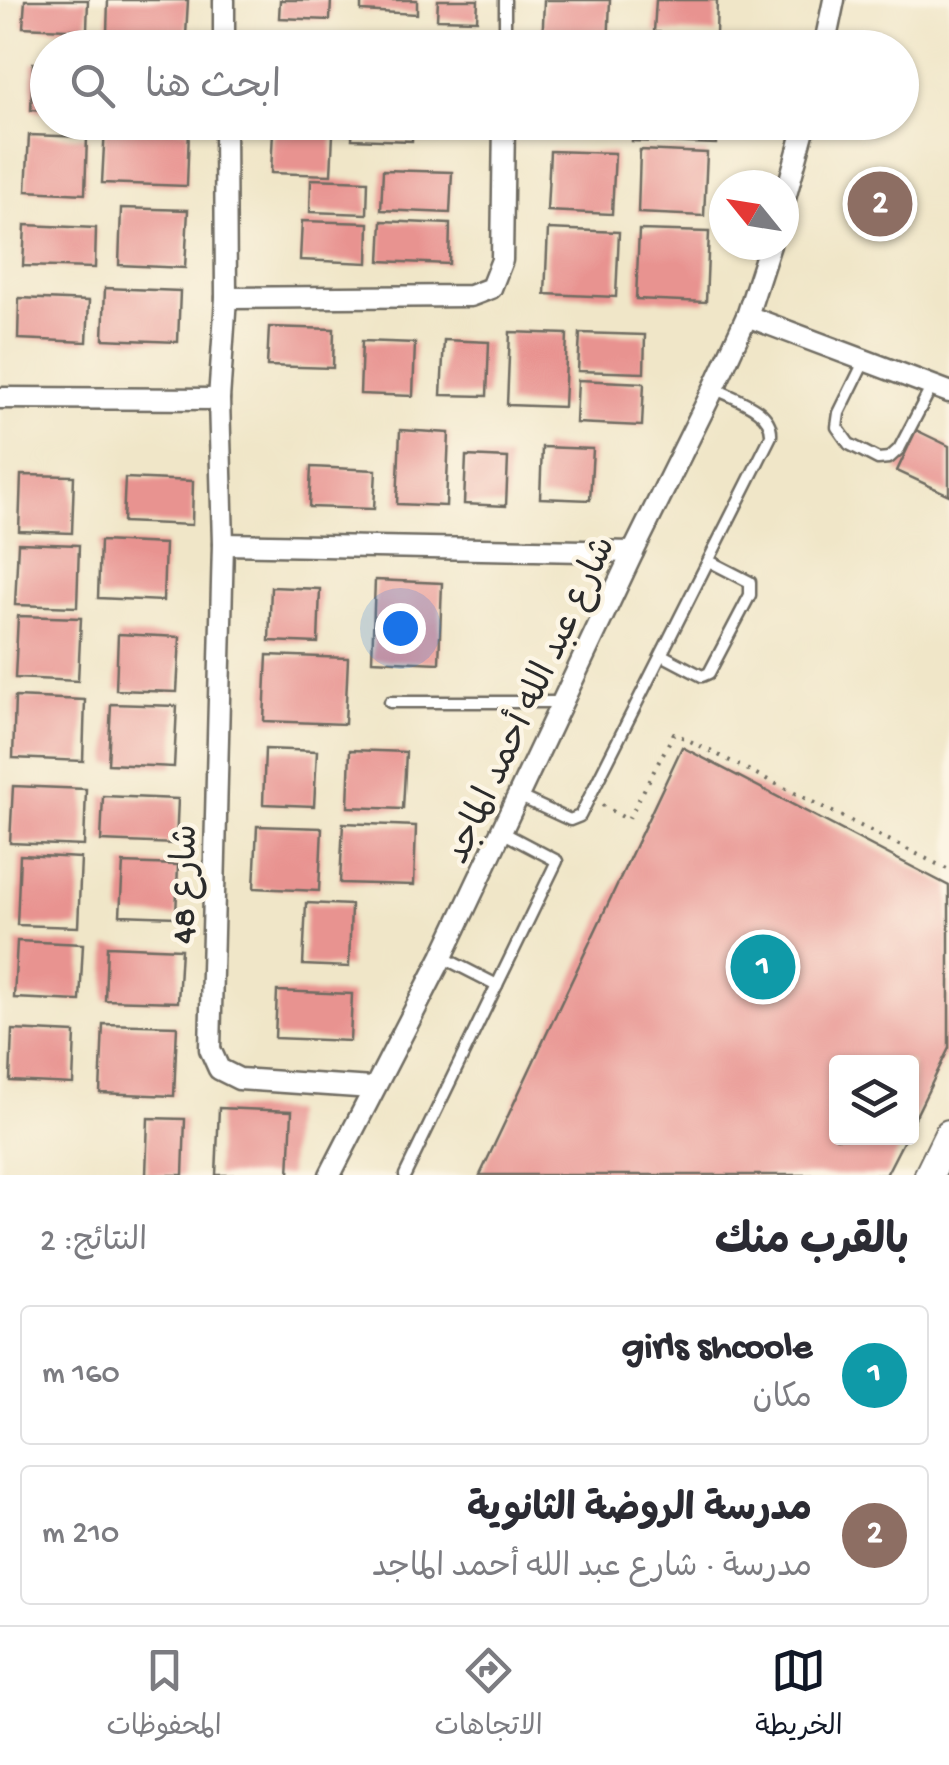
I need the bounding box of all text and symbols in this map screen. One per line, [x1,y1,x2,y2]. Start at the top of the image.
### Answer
search box [30,30,919,140]
icon: search [65,58,120,113]
text: ابحث هنا [145,67,281,111]
pin: 2 [848,166,912,242]
north arrow [709,170,799,260]
street label: شارع عبد الله أحمد الماجد [435,529,627,872]
your location [375,603,426,654]
street label: شارع 48 [166,824,209,944]
pin: 1 [730,930,796,1004]
map controls [829,1055,919,1145]
button: layers [829,1055,919,1145]
text: بالقرب منك [715,1220,909,1269]
text: النتائج: 2 [40,1224,147,1262]
text: girls shcoole [623,1327,812,1371]
text: 160 m [42,1356,120,1394]
text: 1 [868,1356,881,1394]
text: مكان [753,1381,812,1419]
text: مدرسة الروضة الثانوية [467,1490,812,1534]
text: 210 m [42,1516,119,1554]
text: 2 [867,1516,882,1554]
text: مدرسة · شارع عبد الله أحمد الماجد [372,1550,812,1588]
tab: المحفوظات [106,1643,222,1749]
tab: الاتجاهات [434,1643,543,1749]
tab: الخريطة [755,1643,843,1749]

